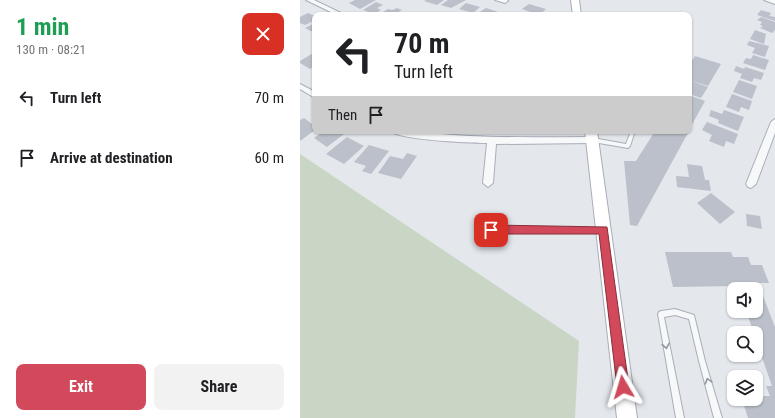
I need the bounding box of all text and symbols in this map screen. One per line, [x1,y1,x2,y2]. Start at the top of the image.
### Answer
text: 1 min [16,13,69,41]
button: close [242,13,284,55]
text: 70 m [394,27,450,60]
icon: left [328,28,380,80]
text: 130 m · 08:21 [16,42,86,57]
text: Turn left [394,61,453,82]
icon: left [16,87,38,109]
text: Turn left [50,89,101,107]
text: 70 m [254,89,284,107]
icon: arrive [365,104,387,126]
text: Then [328,106,357,124]
icon: arrive [16,147,38,169]
text: Arrive at destination [50,149,173,167]
text: 60 m [254,149,284,167]
pin [474,213,508,247]
icon: arrive [480,219,502,241]
map controls [727,282,763,406]
button: sound [727,282,763,318]
button: search [727,326,763,362]
one-way arrow [661,343,670,349]
button: Exit [16,364,146,410]
button: Share [154,364,284,410]
position arrow [602,366,644,408]
button: layers [727,370,763,406]
one-way arrow [704,377,713,384]

